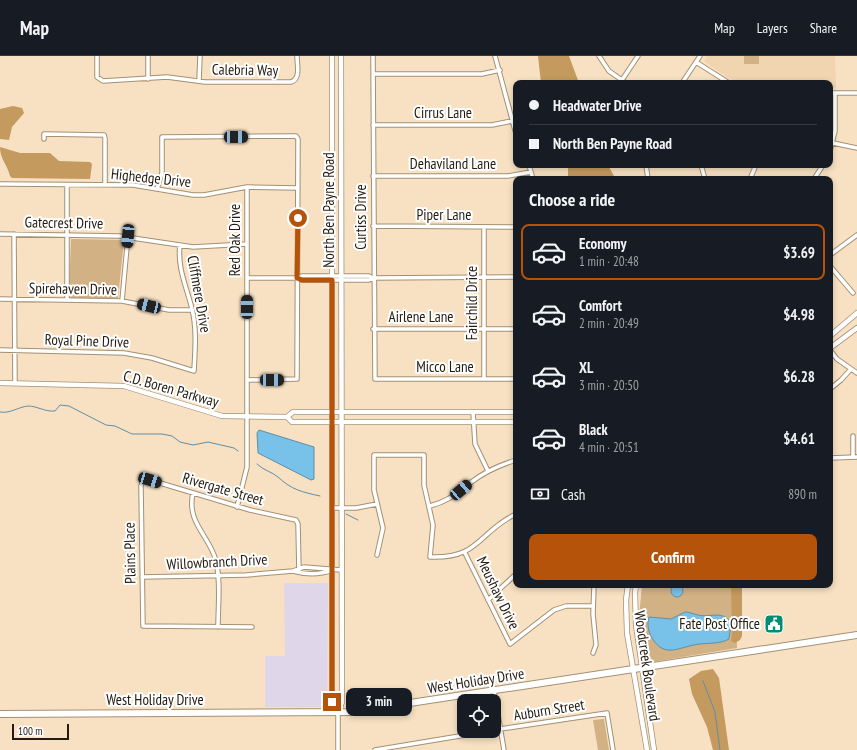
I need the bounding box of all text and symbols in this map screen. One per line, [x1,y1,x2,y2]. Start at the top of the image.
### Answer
text: Map [20,16,49,40]
text: Map [714,19,735,37]
text: Layers [757,19,788,37]
text: Share [810,19,837,37]
street label: Calebria Way [212,59,279,80]
text: Headwater Drive [553,96,642,115]
street label: Cirrus Lane [414,103,472,122]
car [224,131,248,143]
text: North Ben Payne Road [553,134,672,153]
street label: North Ben Payne Road [319,152,338,268]
street label: Dehaviland Lane [410,154,496,173]
street label: Highedge Drive [110,164,192,191]
street label: Curtiss Drive [351,184,370,250]
text: Choose a ride [529,188,615,211]
street label: Red Oak Drive [225,204,244,276]
street label: Piper Lane [417,205,471,224]
route start [289,209,307,227]
street label: Gatecrest Drive [24,212,104,233]
car [121,224,135,248]
icon: car [531,234,567,270]
text: Economy [579,234,627,253]
text: $3.69 [783,243,815,262]
text: 1 min · 20:48 [579,253,639,270]
street label: Cliffmere Drive [183,254,216,334]
street label: Fairchild Drice [462,266,481,340]
street label: Spirehaven Drive [29,278,117,299]
car [241,295,253,319]
icon: car [531,296,567,332]
text: Comfort [579,296,622,315]
car [136,297,162,315]
text: $4.98 [783,305,815,324]
street label: Airlene Lane [389,307,453,326]
text: 2 min · 20:49 [579,315,639,332]
street label: Royal Pine Drive [44,330,130,351]
street label: Micco Lane [416,357,474,376]
icon: car [531,358,567,394]
text: XL [579,358,593,377]
street label: C.D. Boren Parkway [121,366,221,411]
text: $6.28 [783,367,815,386]
car [260,374,284,386]
text: 3 min · 20:50 [579,377,639,394]
icon: car [531,420,567,456]
text: Black [579,420,608,439]
text: $4.61 [783,429,815,448]
text: 4 min · 20:51 [579,439,639,456]
street label: Rivergate Street [180,468,266,509]
car [137,471,163,489]
car [448,478,474,502]
icon: cash [529,483,551,505]
text: Cash [561,485,585,504]
text: 890 m [788,486,817,503]
street label: Plains Place [119,522,140,584]
button: Confirm [529,534,817,580]
street label: Willowbranch Drive [166,549,268,574]
street label: Meushaw Drive [473,553,524,632]
street label: Woodcreek Boulevard [630,610,665,722]
public building icon: Fate Post Office [763,613,785,635]
place label: Fate Post Office [679,614,760,633]
street label: West Holiday Drive [426,663,526,698]
callout: 3 min [346,688,412,716]
street label: West Holiday Drive [106,690,204,709]
route end [323,693,341,711]
text: 3 min [366,693,392,710]
map controls [457,694,501,738]
button: locate [457,694,501,738]
street label: Auburn Street [512,695,586,724]
scale bar [12,722,69,741]
text: 100 m [18,724,42,738]

